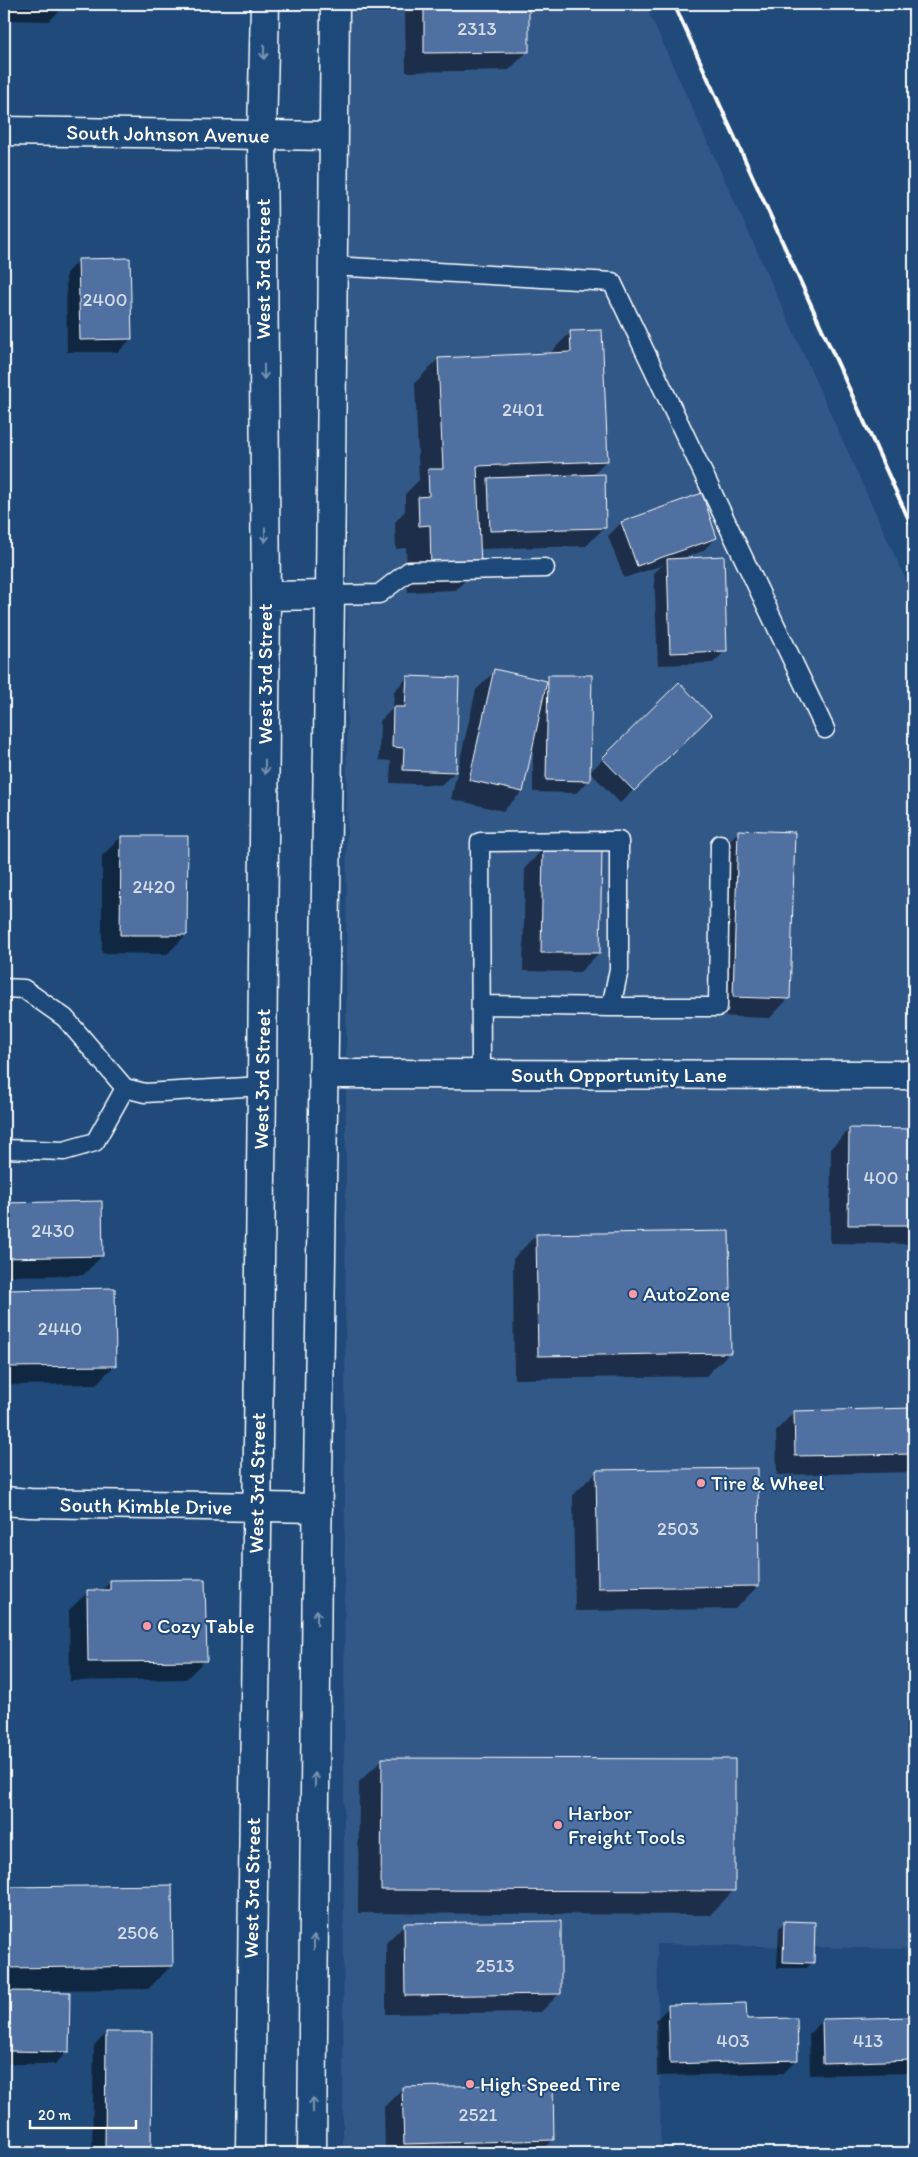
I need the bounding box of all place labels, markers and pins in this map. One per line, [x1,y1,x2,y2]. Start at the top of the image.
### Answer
place label: AutoZone [643,1281,730,1306]
marker: AutoZone [627,1288,639,1300]
place label: Tire & Wheel [711,1470,824,1495]
marker: Tire & Wheel [695,1477,707,1489]
place label: Cozy Table [157,1613,255,1638]
marker: Cozy Table [141,1620,153,1632]
place label: Harbor Freight Tools [568,1800,685,1849]
marker: Harbor Freight Tools [552,1819,564,1831]
place label: High Speed Tire [480,2071,621,2096]
marker: High Speed Tire [464,2078,476,2090]

